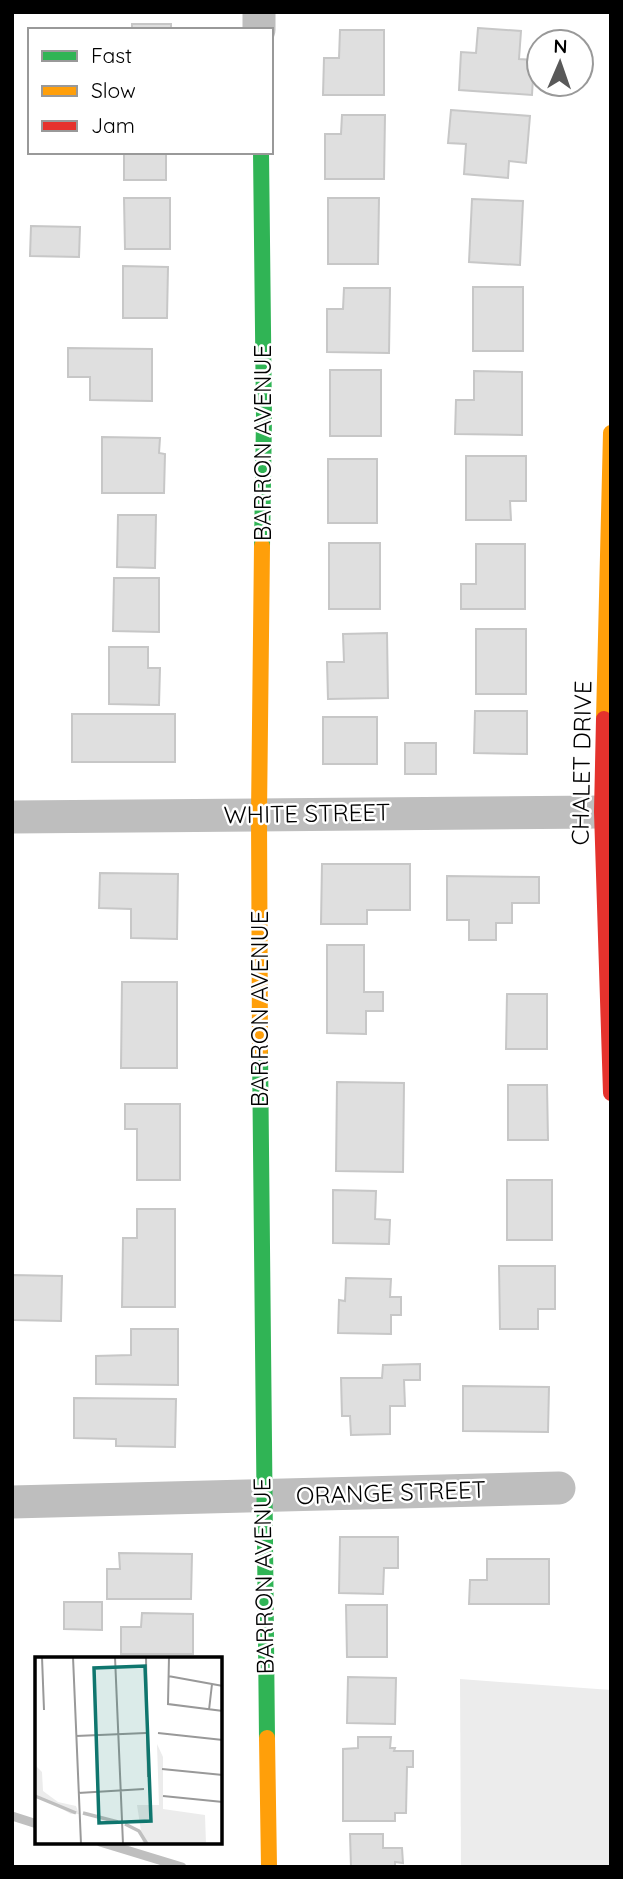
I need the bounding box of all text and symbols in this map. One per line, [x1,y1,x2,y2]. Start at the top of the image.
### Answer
legend [28,28,273,154]
north arrow [525,28,595,98]
text: N [553,34,568,58]
text: Fast [91,42,132,68]
text: Slow [91,77,136,103]
text: Jam [91,112,135,138]
street label: BARRON AVENUE [247,345,277,541]
street label: CHALET DRIVE [565,680,597,846]
street label: WHITE STREET [223,797,391,829]
street label: BARRON AVENUE [244,911,274,1107]
street label: ORANGE STREET [295,1474,487,1510]
street label: BARRON AVENUE [246,1477,280,1675]
inset map [35,1657,222,1844]

